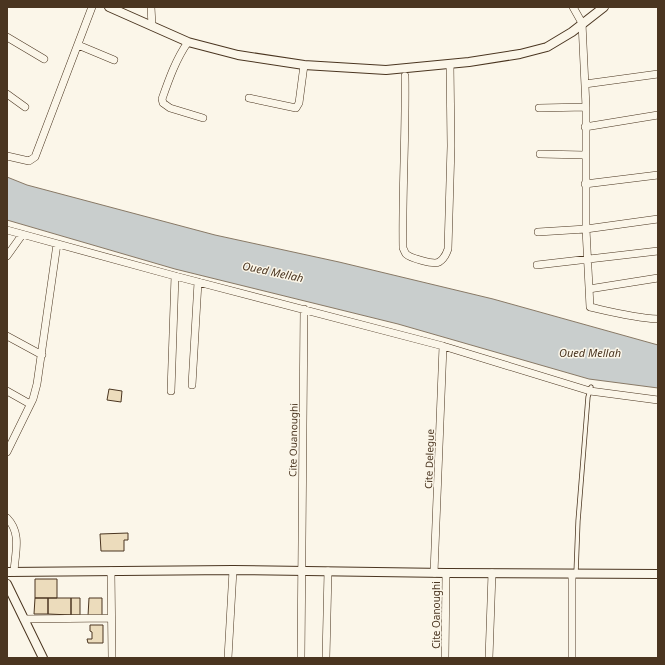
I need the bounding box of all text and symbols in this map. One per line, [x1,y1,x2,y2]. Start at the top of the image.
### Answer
water label: Oued Mellah [241,258,305,285]
water label: Oued Mellah [559,345,621,360]
street label: Cite Ouanoughi [285,403,301,477]
street label: Cite Delegue [421,428,437,489]
street label: Cite Oanoughi [429,581,443,649]

